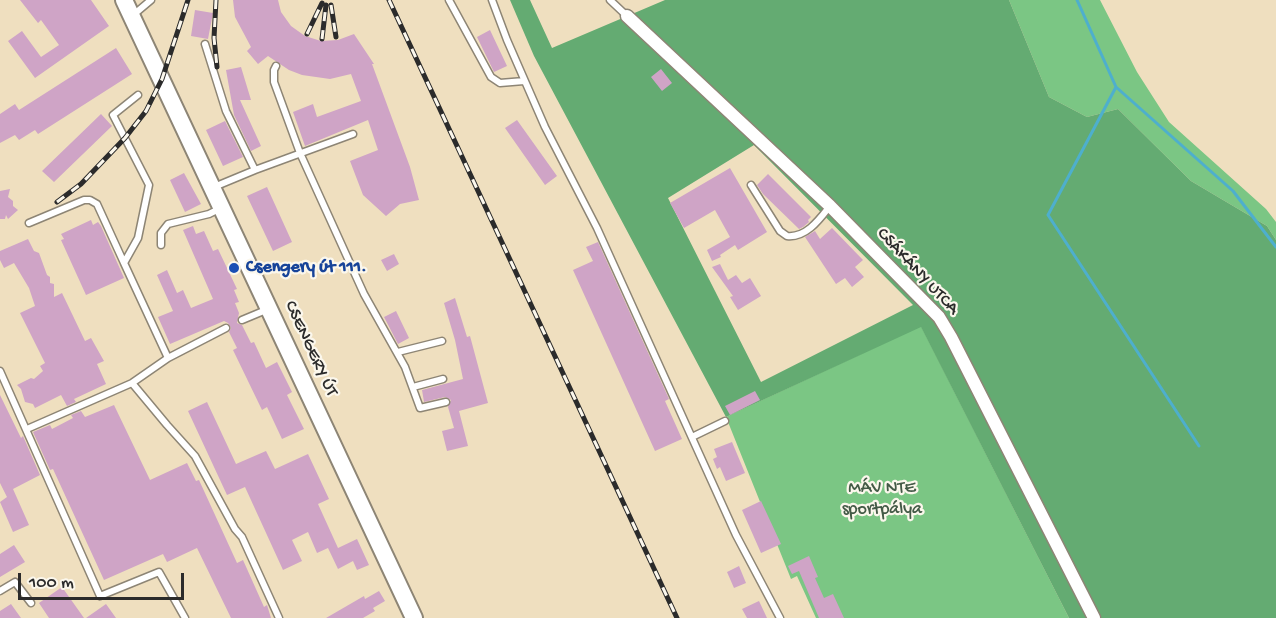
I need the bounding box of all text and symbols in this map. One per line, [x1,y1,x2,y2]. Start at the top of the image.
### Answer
street label: CSÁKÁNY UTCA [871,224,963,320]
place label: Csengery út 111. [246,257,367,279]
marker: Csengery út 111. [227,261,241,275]
street label: CSENGERY ÚT [278,298,342,400]
park label: MÁV NTE sportpálya [842,478,922,520]
scale bar [21,561,188,599]
text: 100 m [29,573,74,594]

